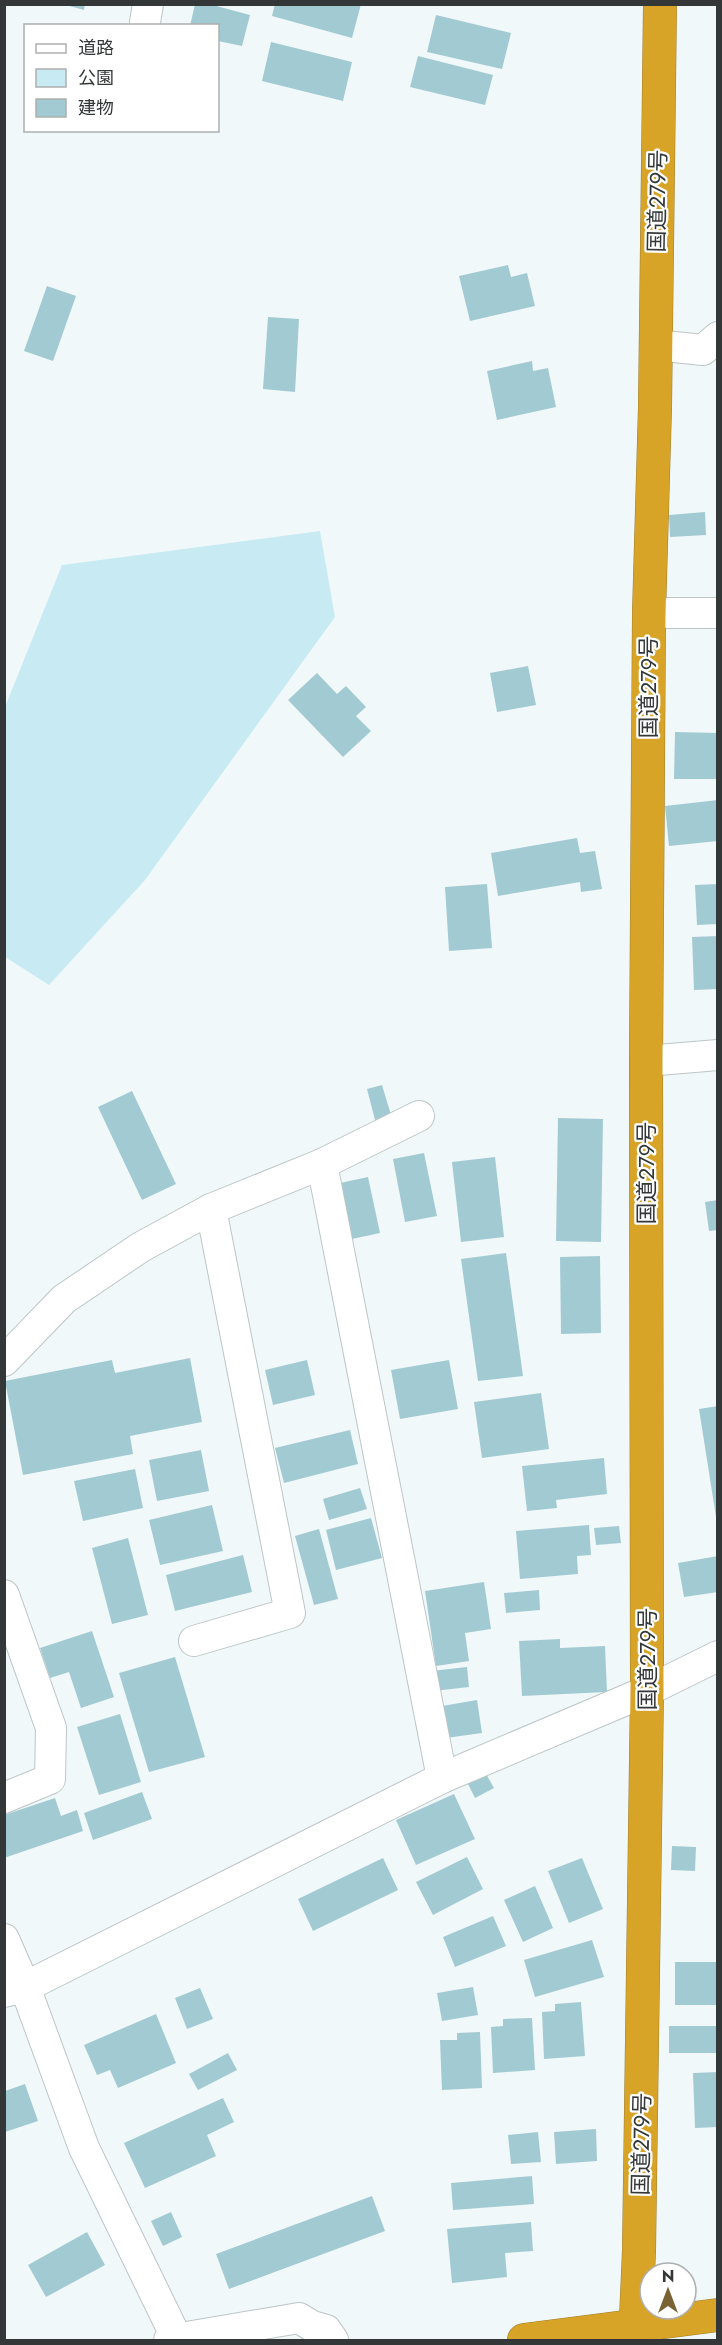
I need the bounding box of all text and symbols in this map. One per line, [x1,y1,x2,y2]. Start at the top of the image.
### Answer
legend [24,24,219,132]
text: 道路 [78,35,114,61]
text: 公園 [78,65,114,91]
text: 建物 [78,95,114,121]
street label: 国道279号 [640,149,674,253]
street label: 国道279号 [632,636,664,738]
street label: 国道279号 [630,1122,662,1224]
street label: 国道279号 [631,1608,663,1710]
street label: 国道279号 [624,2092,658,2196]
north arrow [638,2261,698,2321]
text: N [662,2265,674,2288]

